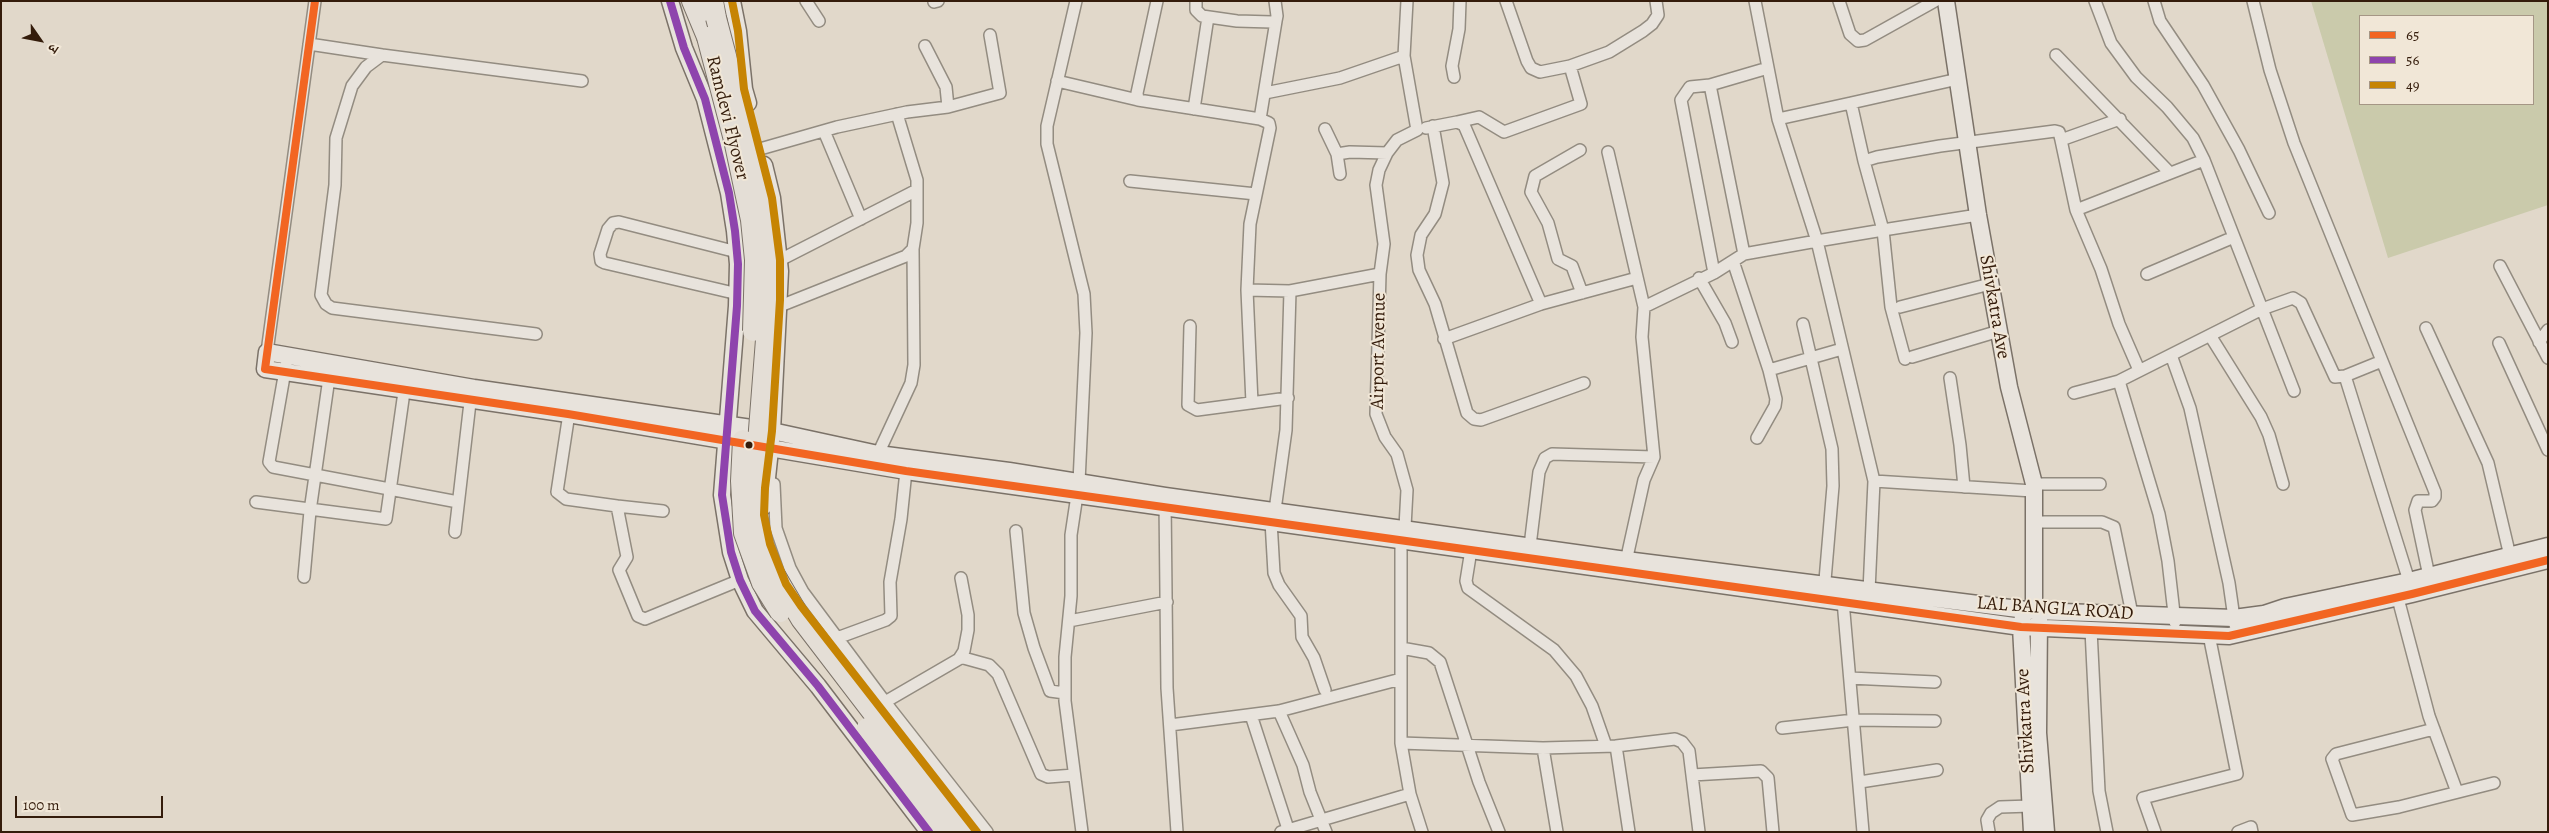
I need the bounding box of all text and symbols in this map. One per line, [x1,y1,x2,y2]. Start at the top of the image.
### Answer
north arrow [15,15,65,65]
legend [2359,15,2534,105]
text: 65 [2406,25,2419,45]
text: उ [43,40,63,57]
text: 56 [2406,50,2419,70]
street label: Ramdevi Flyover [700,53,754,183]
text: 49 [2406,75,2420,95]
street label: Shivkatra Ave [1974,253,2014,361]
street label: Airport Avenue [1367,292,1391,410]
unlabelled marker [744,440,754,450]
street label: LAL BANGLA ROAD [1976,592,2134,626]
street label: Shivkatra Ave [2012,668,2040,774]
scale bar [18,786,165,818]
text: 100 m [23,795,60,815]

